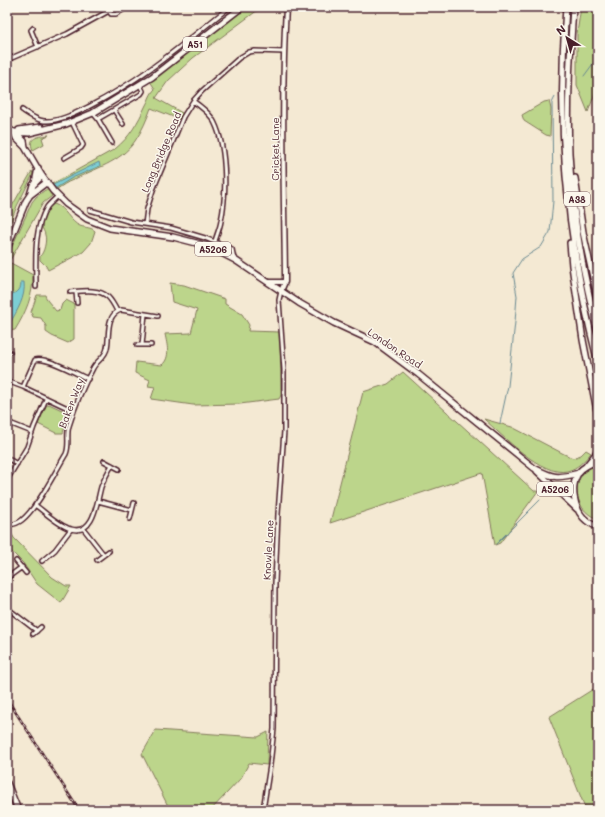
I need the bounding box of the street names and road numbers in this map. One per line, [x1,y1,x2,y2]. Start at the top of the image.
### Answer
road number: A51 [183,37,207,51]
street label: Long Bridge Road [138,109,184,195]
street label: Cricket Lane [268,117,282,181]
road number: A38 [564,192,590,206]
road number: A5206 [195,242,231,256]
street label: London Road [365,325,425,371]
street label: Baker Way [55,376,87,430]
road number: A5206 [537,482,573,496]
street label: Knowle Lane [259,519,277,581]

